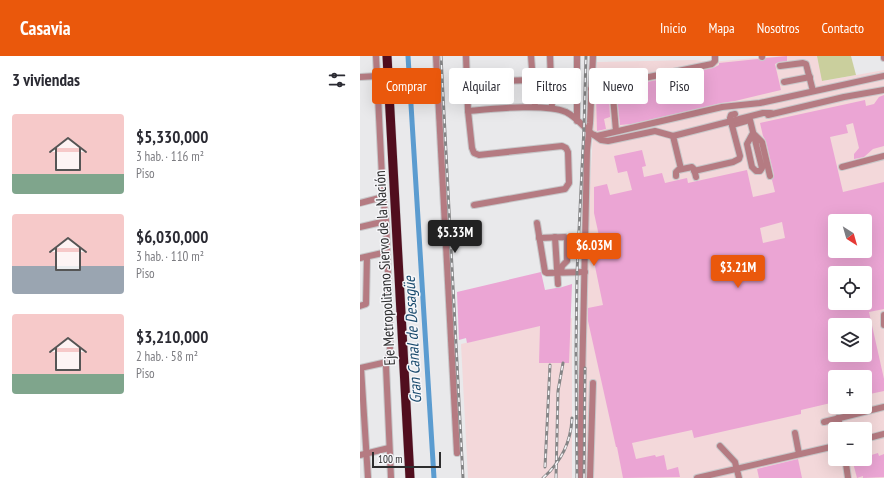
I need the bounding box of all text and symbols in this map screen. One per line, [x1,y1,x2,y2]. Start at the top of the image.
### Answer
text: Casavia [20,16,71,40]
text: Inicio [660,19,687,37]
text: Mapa [709,19,735,37]
text: Nosotros [757,19,800,37]
text: Contacto [822,19,864,37]
chip: Comprar [372,68,441,104]
chip: Alquilar [449,68,514,104]
chip: Filtros [522,68,581,104]
chip: Nuevo [589,68,648,104]
chip: Piso [656,68,704,104]
text: 3 viviendas [12,69,80,91]
icon: filters [326,69,348,91]
text: $5,330,000 [136,126,208,148]
icon: home [44,130,92,178]
text: 3 hab. · 116 m² [136,148,204,165]
text: Piso [136,165,155,182]
street label: Eje Metropolitano Siervo de la Nación [370,170,399,366]
north arrow [828,214,872,258]
map controls [828,214,872,466]
pin: $5.33M [422,220,488,254]
text: $5.33M [437,224,473,241]
text: $6,030,000 [136,226,208,248]
icon: home [44,230,92,278]
pin: $6.03M [561,233,627,267]
text: $6.03M [576,237,612,254]
text: 3 hab. · 110 m² [136,248,204,265]
pin: $3.21M [705,255,771,289]
text: $3.21M [720,259,756,276]
text: Piso [136,265,155,282]
button: locate [828,266,872,310]
water label: Gran Canal de Desagüe [399,275,425,404]
button: layers [828,318,872,362]
text: $3,210,000 [136,326,208,348]
icon: home [44,330,92,378]
text: 2 hab. · 58 m² [136,348,198,365]
text: Piso [136,365,155,382]
button: + [828,370,872,414]
button: − [828,422,872,466]
scale bar [372,450,441,469]
text: 100 m [378,452,402,466]

